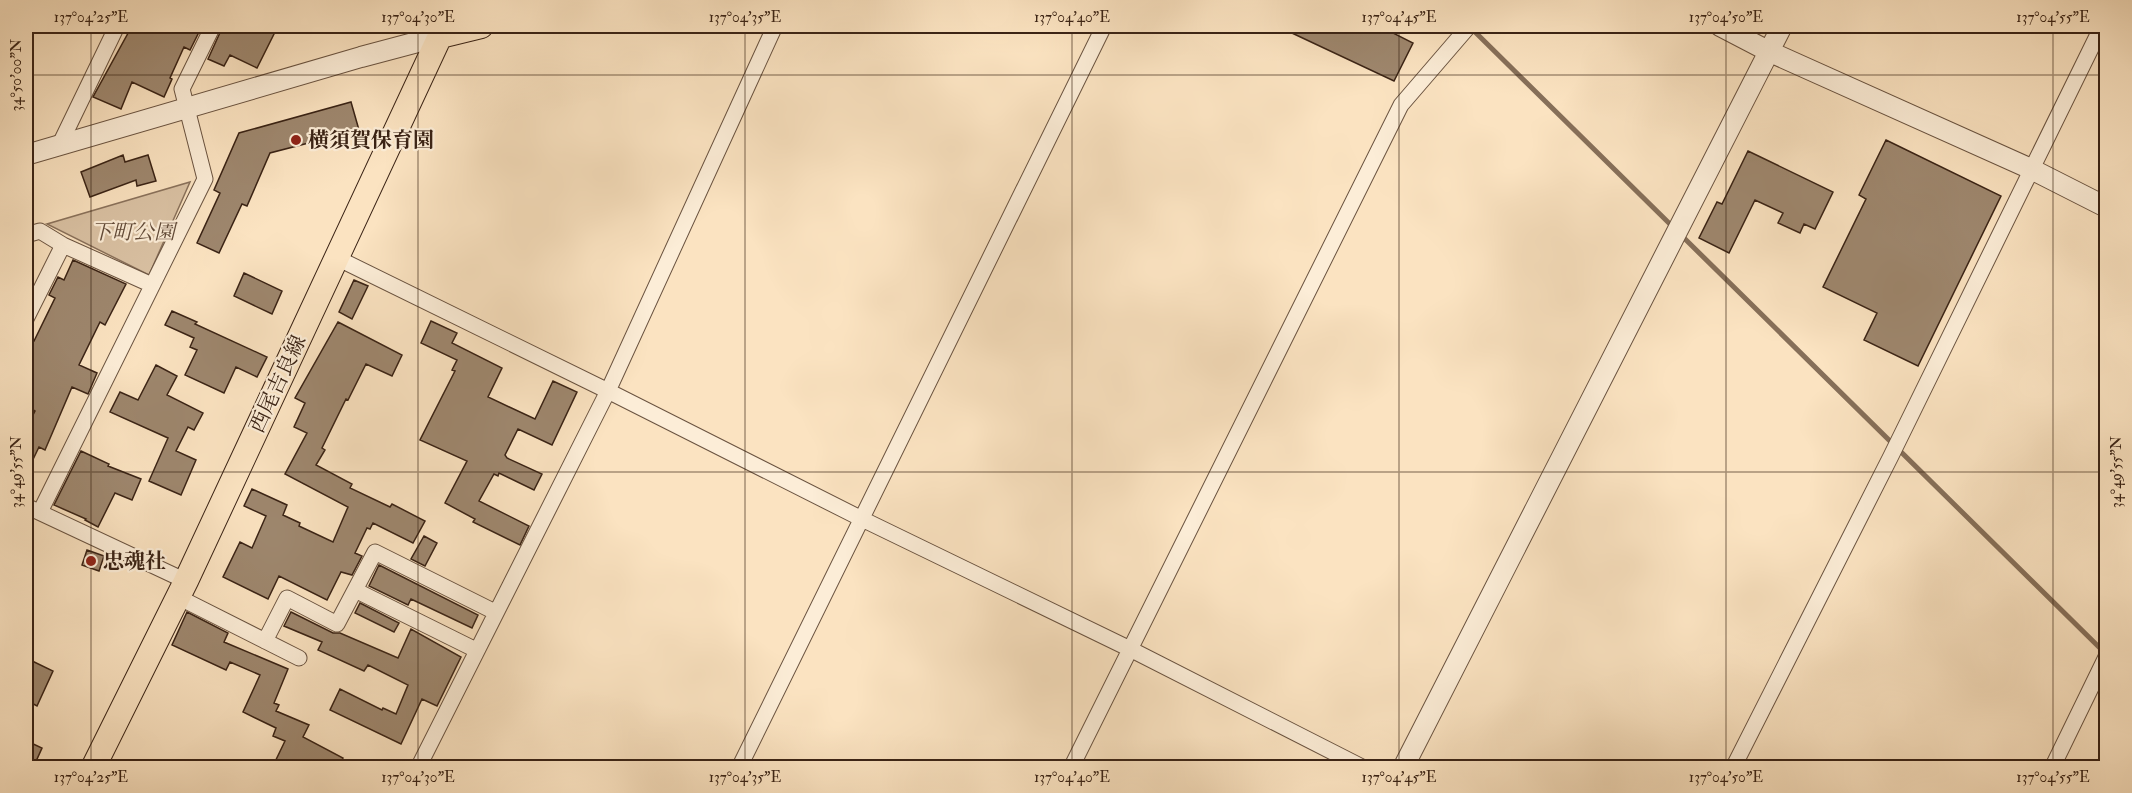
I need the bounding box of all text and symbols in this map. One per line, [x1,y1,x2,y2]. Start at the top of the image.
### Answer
text: 137°04'25"E [54,8,128,27]
text: 137°04'30"E [381,8,455,27]
text: 137°04'35"E [709,8,781,27]
text: 137°04'40"E [1034,8,1110,27]
text: 137°04'45"E [1362,8,1437,27]
text: 137°04'50"E [1689,8,1763,27]
text: 137°04'55"E [2016,8,2090,27]
text: 34°50'00"N [7,38,26,111]
place label: 横須賀保育園 [308,127,434,154]
marker: 横須賀保育園 [289,133,303,147]
park label: 下町公園 [91,219,178,246]
street label: 西尾吉良線 [244,331,312,437]
text: 34°49'55"N [7,435,26,508]
text: 34°49'55"N [2107,435,2126,508]
place label: 忠魂社 [103,548,166,575]
marker: 忠魂社 [84,554,98,568]
text: 137°04'25"E [54,768,128,787]
text: 137°04'30"E [381,768,455,787]
text: 137°04'35"E [709,768,781,787]
text: 137°04'40"E [1034,768,1110,787]
text: 137°04'45"E [1362,768,1437,787]
text: 137°04'50"E [1689,768,1763,787]
text: 137°04'55"E [2016,768,2090,787]

